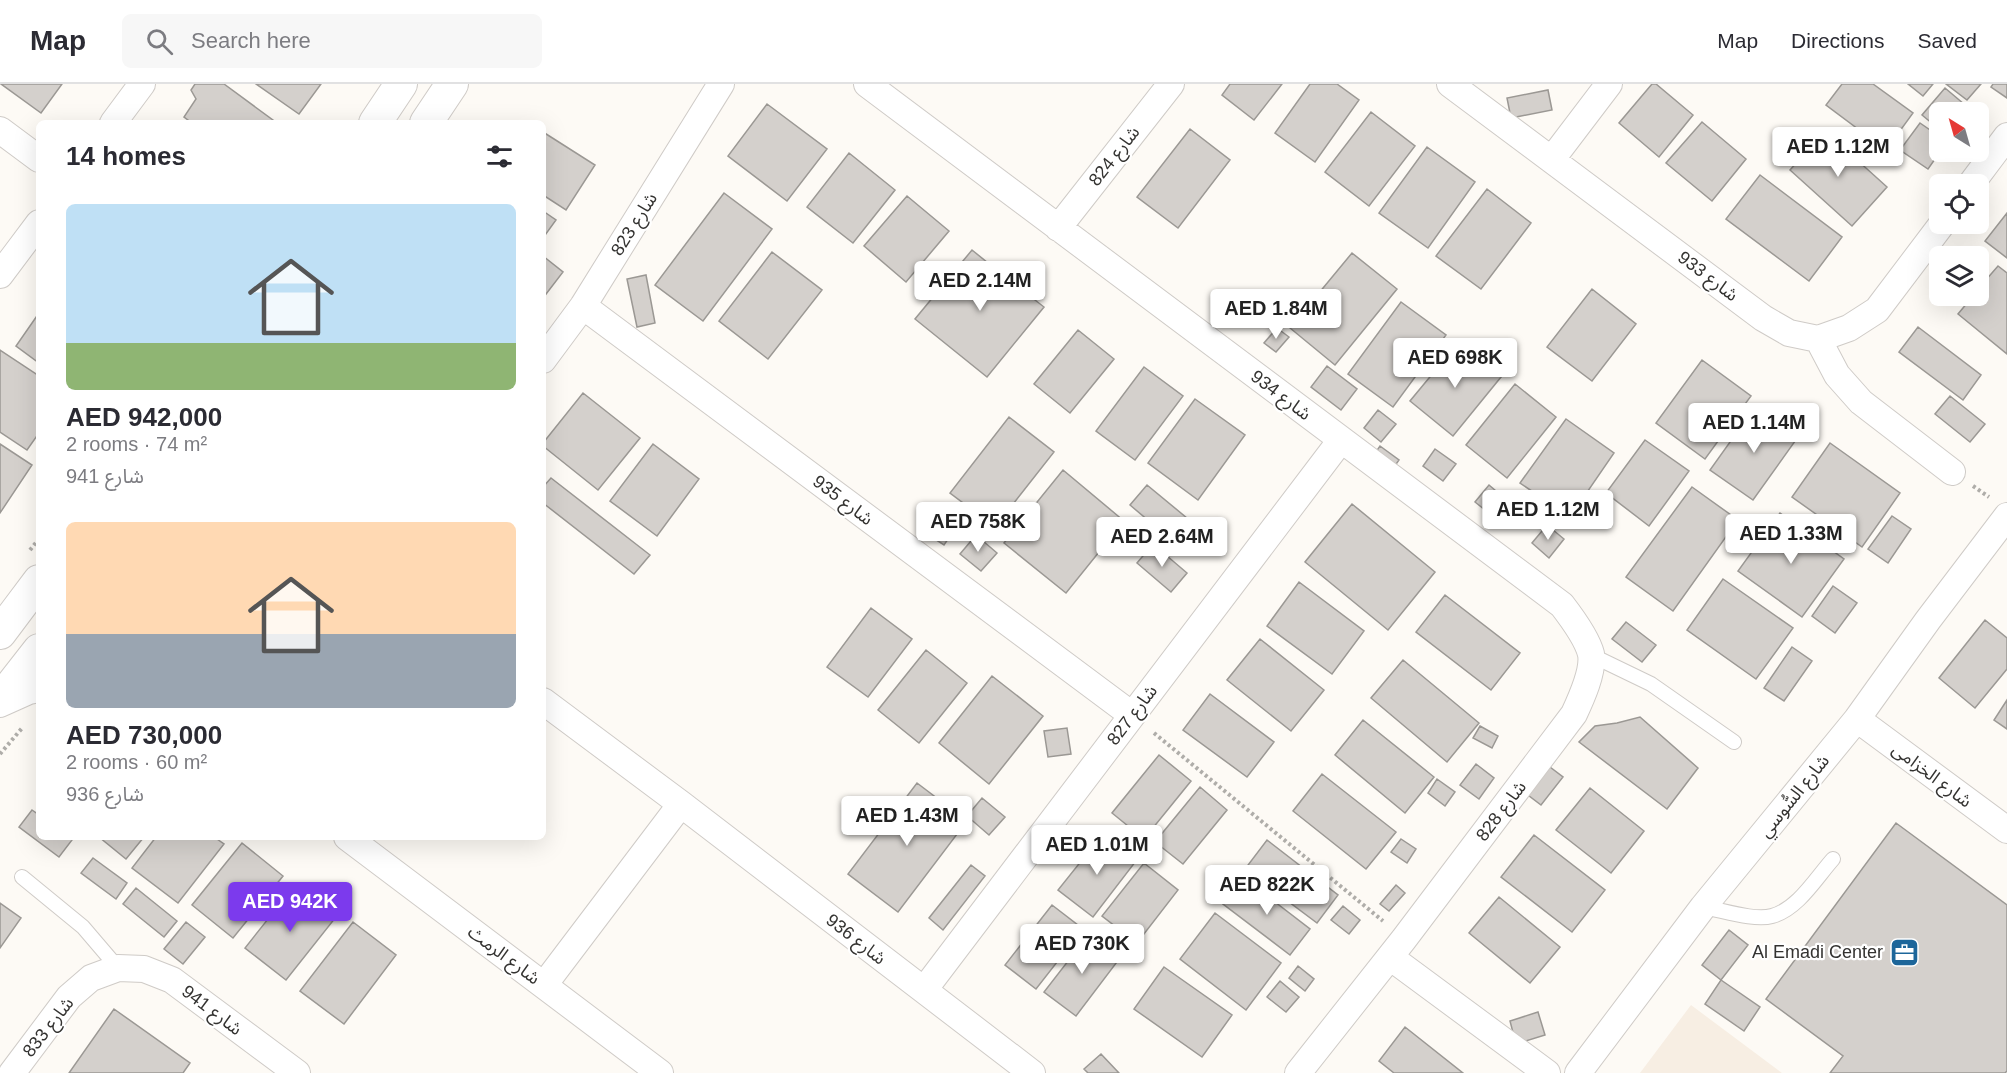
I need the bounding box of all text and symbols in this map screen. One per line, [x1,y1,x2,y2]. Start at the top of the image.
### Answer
search box [122,14,542,68]
text: Map [30,25,86,56]
icon: search [143,25,176,58]
text: Search here [191,28,311,53]
text: Map [1717,29,1758,52]
text: Directions [1791,29,1884,52]
text: Saved [1917,29,1977,52]
north arrow [1929,102,1989,162]
map controls [1929,102,1989,306]
street label: شارع 824 [1085,122,1147,192]
pin: AED 1.12M [1769,127,1907,178]
text: AED 1.12M [1786,135,1890,157]
icon: filters [483,140,516,173]
text: 14 homes [66,141,186,171]
button: locate [1929,174,1989,234]
street label: شارع 823 [607,189,664,261]
icon: home [237,243,345,351]
button: layers [1929,246,1989,306]
street label: شارع 933 [1672,247,1742,308]
pin: AED 2.14M [911,261,1049,312]
text: AED 2.14M [928,269,1032,291]
pin: AED 1.84M [1207,289,1345,340]
text: AED 1.84M [1224,297,1328,319]
pin: AED 698K [1393,338,1517,389]
text: AED 698K [1407,346,1503,368]
street label: شارع 934 [1245,366,1315,427]
text: AED 942,000 [66,402,222,432]
pin: AED 1.14M [1685,403,1823,454]
text: AED 1.14M [1702,411,1806,433]
text: 2 rooms · 74 m² [66,433,207,455]
text: شارع 941 [66,465,144,487]
street label: شارع 935 [807,471,877,532]
pin: AED 1.12M [1479,490,1617,541]
text: AED 1.12M [1496,498,1600,520]
pin: AED 758K [916,502,1040,553]
text: AED 758K [930,510,1026,532]
pin: AED 1.33M [1722,514,1860,565]
pin: AED 2.64M [1093,517,1231,568]
text: AED 1.33M [1739,522,1843,544]
text: AED 2.64M [1110,525,1214,547]
icon: home [237,561,345,669]
street label: شارع 827 [1103,681,1164,751]
text: AED 730,000 [66,720,222,750]
street label: شارع الخزامى [1886,739,1976,815]
text: 2 rooms · 60 m² [66,751,207,773]
street label: شارع السُّوسي [1754,751,1836,844]
street label: شارع 828 [1472,777,1533,847]
text: شارع 936 [66,783,144,805]
pin: AED 1.43M [838,796,976,847]
text: AED 1.43M [855,804,959,826]
pin: AED 1.01M [1028,825,1166,876]
text: AED 1.01M [1045,833,1149,855]
pin: AED 822K [1205,865,1329,916]
text: AED 822K [1219,873,1315,895]
pin: AED 942K [228,882,352,933]
text: AED 942K [242,890,338,912]
street label: شارع 936 [820,910,890,972]
street label: شارع الرمث [462,922,544,992]
pin: AED 730K [1020,924,1144,975]
text: AED 730K [1034,932,1130,954]
office icon: Al Emadi Center [1888,936,1920,968]
place label: Al Emadi Center [1752,942,1883,962]
street label: شارع 941 [176,981,246,1042]
street label: شارع 833 [19,993,81,1063]

